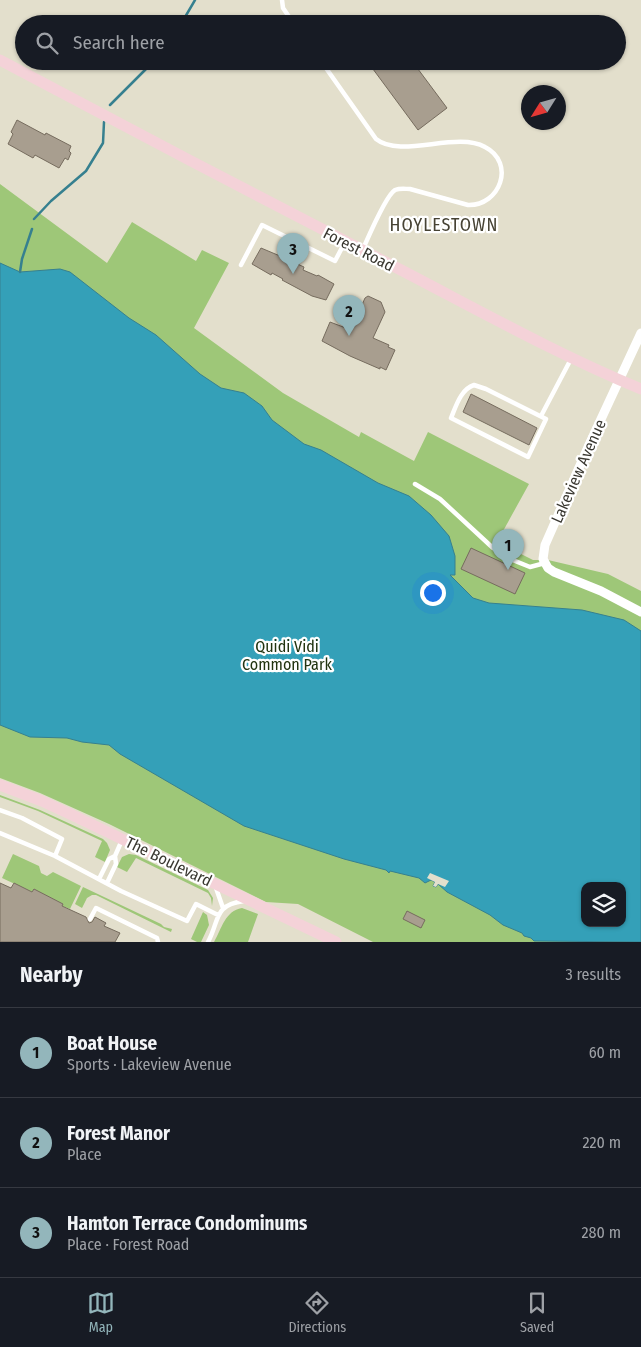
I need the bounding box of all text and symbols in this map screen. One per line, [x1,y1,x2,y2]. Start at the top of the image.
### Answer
search box [15,15,626,70]
icon: search [33,29,61,57]
text: Search here [73,31,165,54]
north arrow [521,85,566,130]
district label: HOYLESTOWN [390,214,498,236]
street label: Forest Road [320,224,397,275]
pin: 3 [277,233,309,274]
pin: 2 [333,295,365,336]
street label: Lakeview Avenue [547,416,610,526]
pin: 1 [492,529,524,570]
your location [420,580,446,606]
park label: Quidi Vidi Common Park [242,637,332,674]
street label: The Boulevard [123,832,215,890]
map controls [581,882,626,927]
button: layers [581,882,626,927]
text: Nearby [20,962,82,988]
text: 3 results [565,965,621,984]
text: Boat House [67,1032,157,1055]
text: 1 [33,1043,39,1062]
text: 60 m [589,1043,621,1062]
text: Sports · Lakeview Avenue [67,1055,232,1074]
text: Forest Manor [67,1122,170,1145]
text: 2 [32,1133,40,1152]
text: 220 m [582,1133,621,1152]
text: Place [67,1145,102,1164]
text: Hamton Terrace Condominums [67,1212,307,1235]
text: 3 [32,1223,40,1242]
text: 280 m [582,1223,621,1242]
text: Place · Forest Road [67,1235,189,1254]
tab: Map [87,1289,115,1336]
tab: Directions [288,1289,346,1336]
tab: Saved [520,1289,554,1336]

